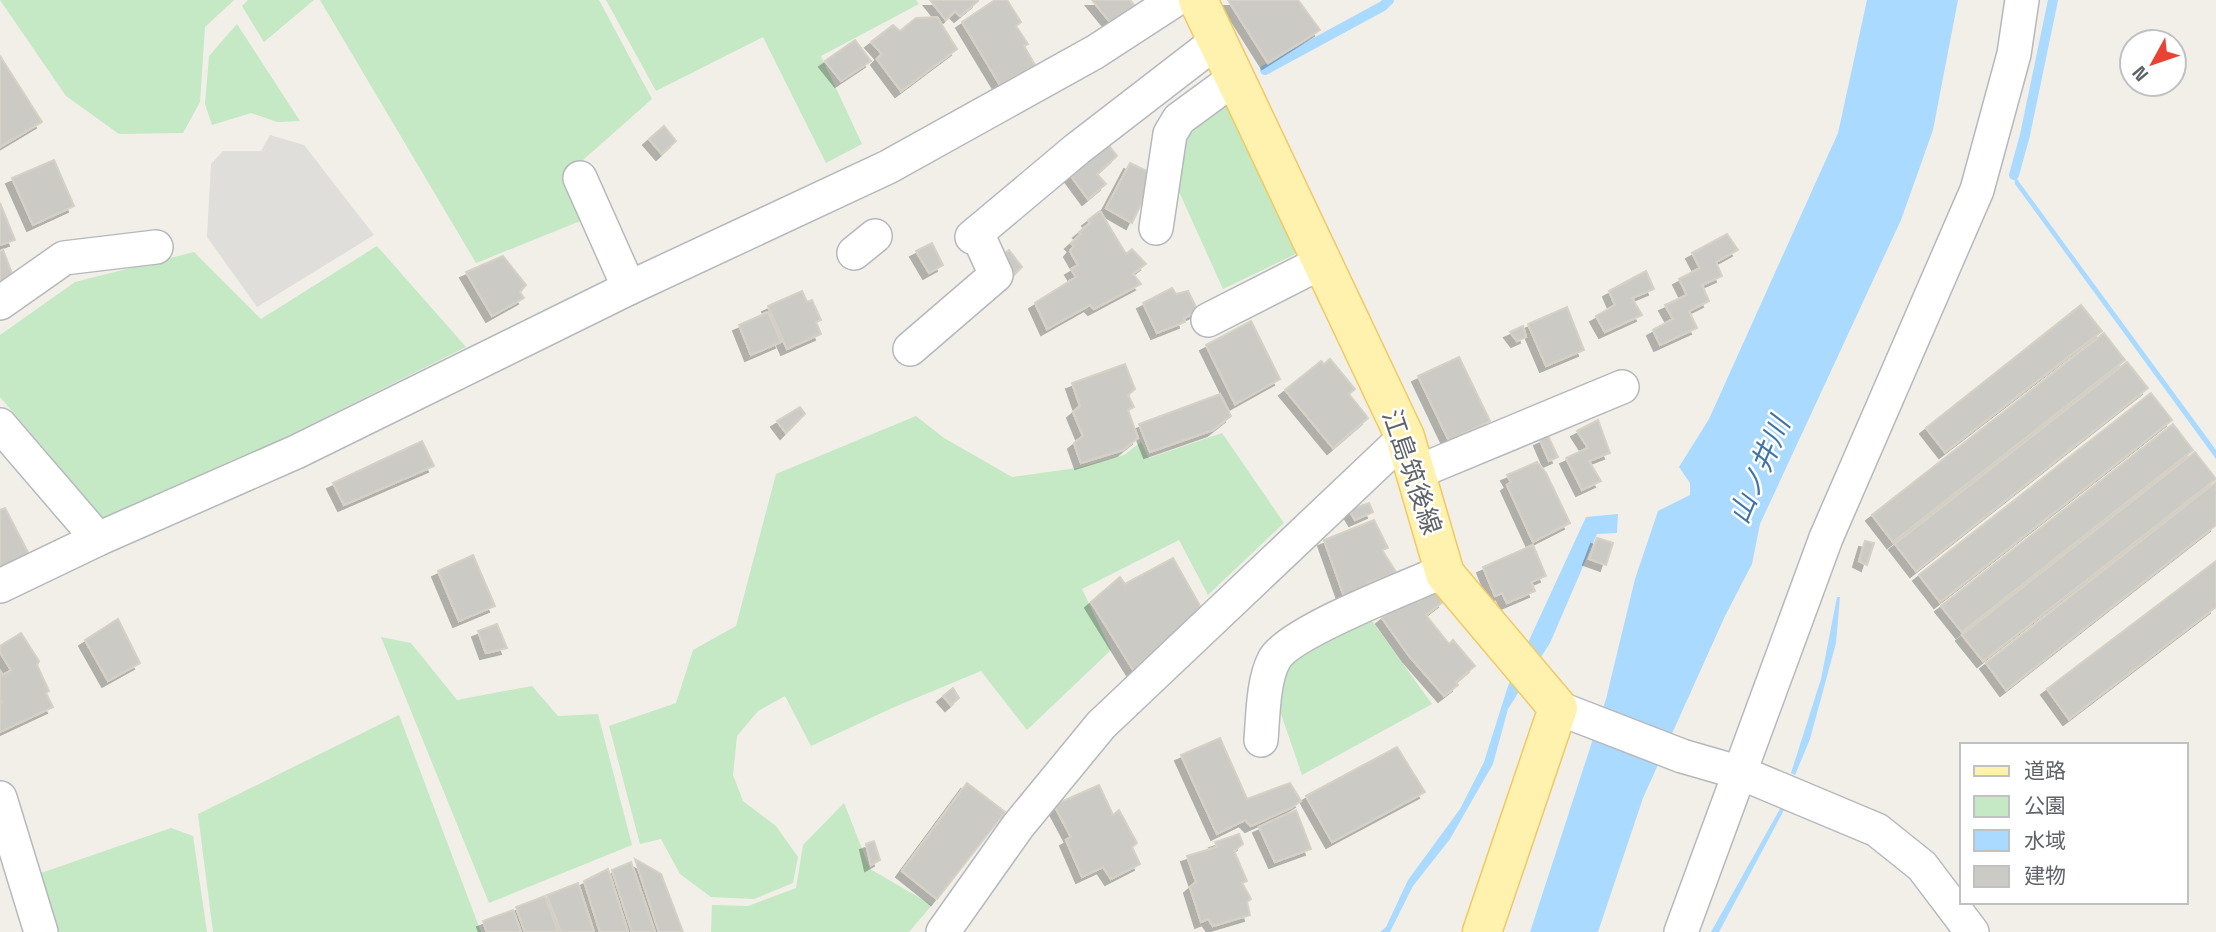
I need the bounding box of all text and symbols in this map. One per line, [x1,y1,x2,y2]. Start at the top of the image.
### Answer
north arrow [2118,28,2188,98]
text: N [2127,61,2154,87]
street label: 江島筑後線 [1375,405,1449,539]
water label: 山ノ井川 [1721,409,1799,529]
legend [1960,743,2188,904]
text: 道路 [2024,757,2066,784]
text: 公園 [2024,792,2066,819]
text: 水域 [2024,827,2066,854]
text: 建物 [2024,862,2066,889]

